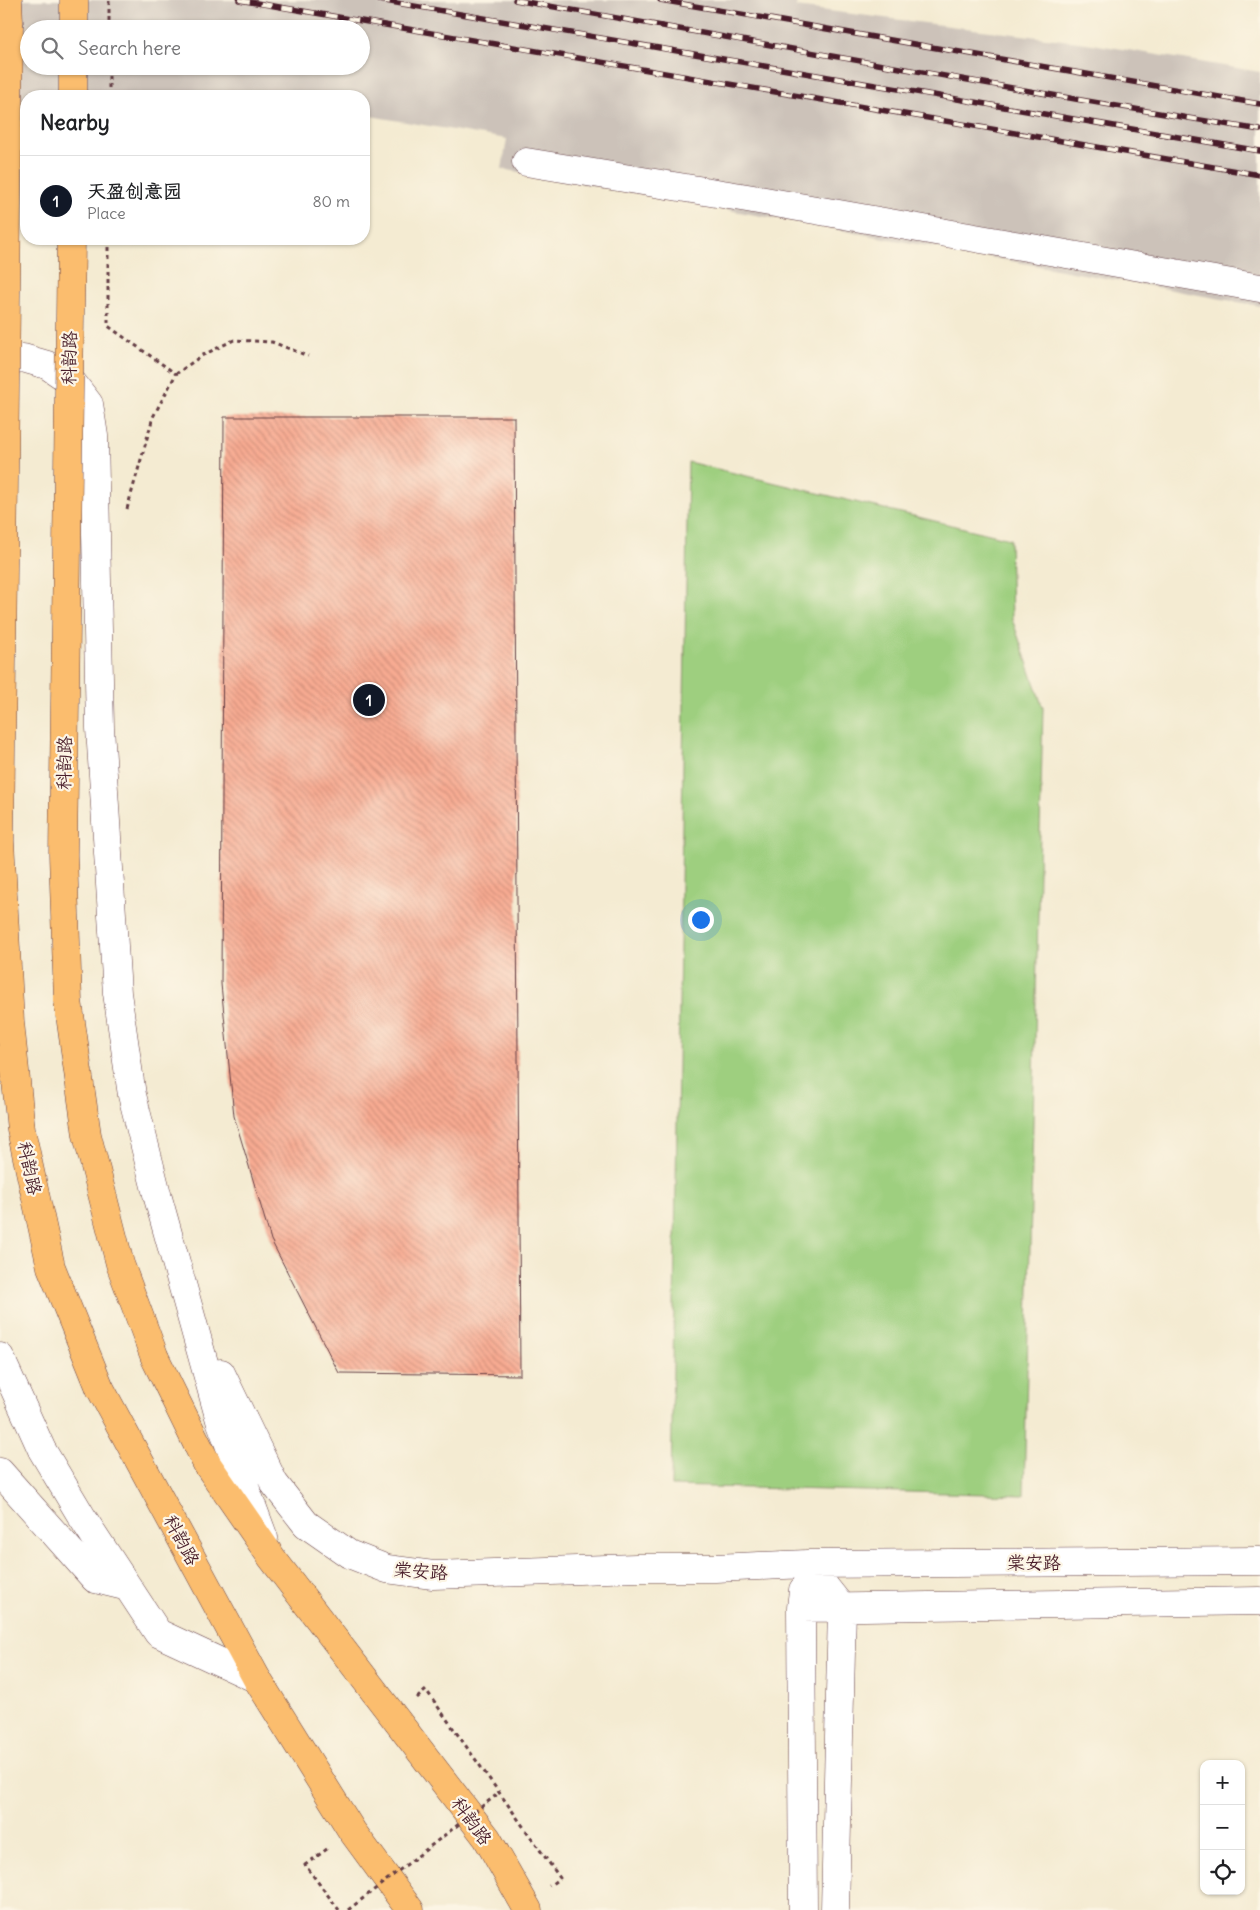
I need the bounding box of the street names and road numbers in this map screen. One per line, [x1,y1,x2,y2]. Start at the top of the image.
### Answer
street label: 科韵路 [57,331,81,385]
street label: 科韵路 [52,736,76,790]
street label: 科韵路 [13,1139,47,1197]
street label: 科韵路 [159,1511,205,1569]
street label: 棠安路 [1007,1551,1061,1574]
street label: 棠安路 [393,1558,449,1584]
street label: 科韵路 [447,1792,497,1850]

